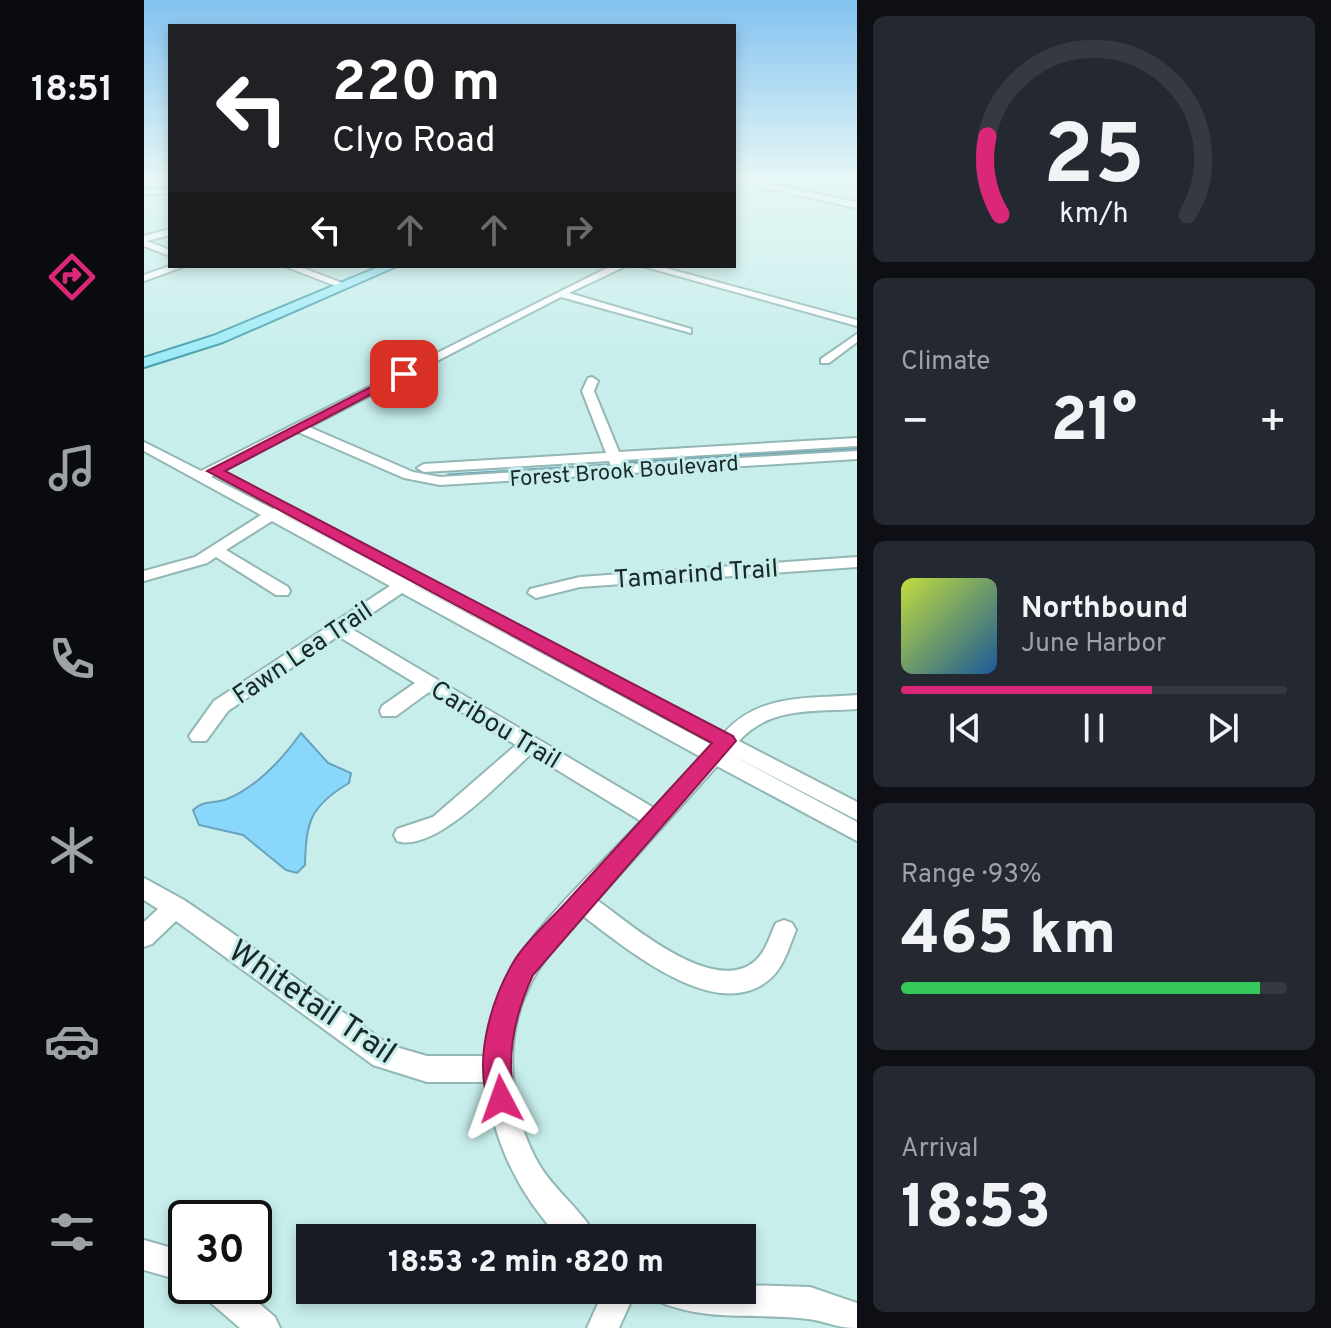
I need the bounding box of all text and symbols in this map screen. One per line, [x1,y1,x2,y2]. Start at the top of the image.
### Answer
text: 220 m [332,50,500,120]
icon: left [200,56,304,160]
text: 18:51 [31,68,113,114]
text: 25 [1043,108,1145,213]
text: Clyo Road [332,119,495,165]
text: km/h [1059,197,1129,233]
icon: left [304,208,348,252]
icon: ahead [388,208,432,252]
icon: ahead [472,208,516,252]
icon: right [556,208,600,252]
icon: directions [44,249,100,305]
pin [370,340,438,408]
text: Climate [901,346,990,379]
icon: arrive [382,352,426,396]
text: 21° [1051,386,1137,462]
text: − [901,396,929,452]
text: + [1259,396,1287,452]
icon: music [44,440,100,496]
street label: Forest Brook Boulevard [509,451,740,494]
street label: Tamarind Trail [613,553,779,598]
text: Northbound [1021,591,1188,628]
street label: Fawn Lea Trail [227,595,380,713]
text: June Harbor [1021,628,1166,661]
icon: phone [44,631,100,687]
street label: Caribou Trail [424,674,566,778]
icon: previous [943,706,987,750]
icon: pause [1072,706,1116,750]
icon: next [1201,706,1245,750]
icon: climate [44,822,100,878]
text: Range · 93% [901,859,1042,892]
text: 465 km [901,899,1116,975]
street label: Whitetail Trail [220,933,403,1074]
icon: car [44,1013,100,1069]
position arrow [459,1057,543,1141]
text: Arrival [901,1133,979,1166]
text: 18:53 [901,1173,1051,1249]
speed limit sign: 30 [168,1200,272,1304]
icon: filters [44,1204,100,1260]
text: 18:53 · 2 min · 820 m [388,1245,664,1282]

